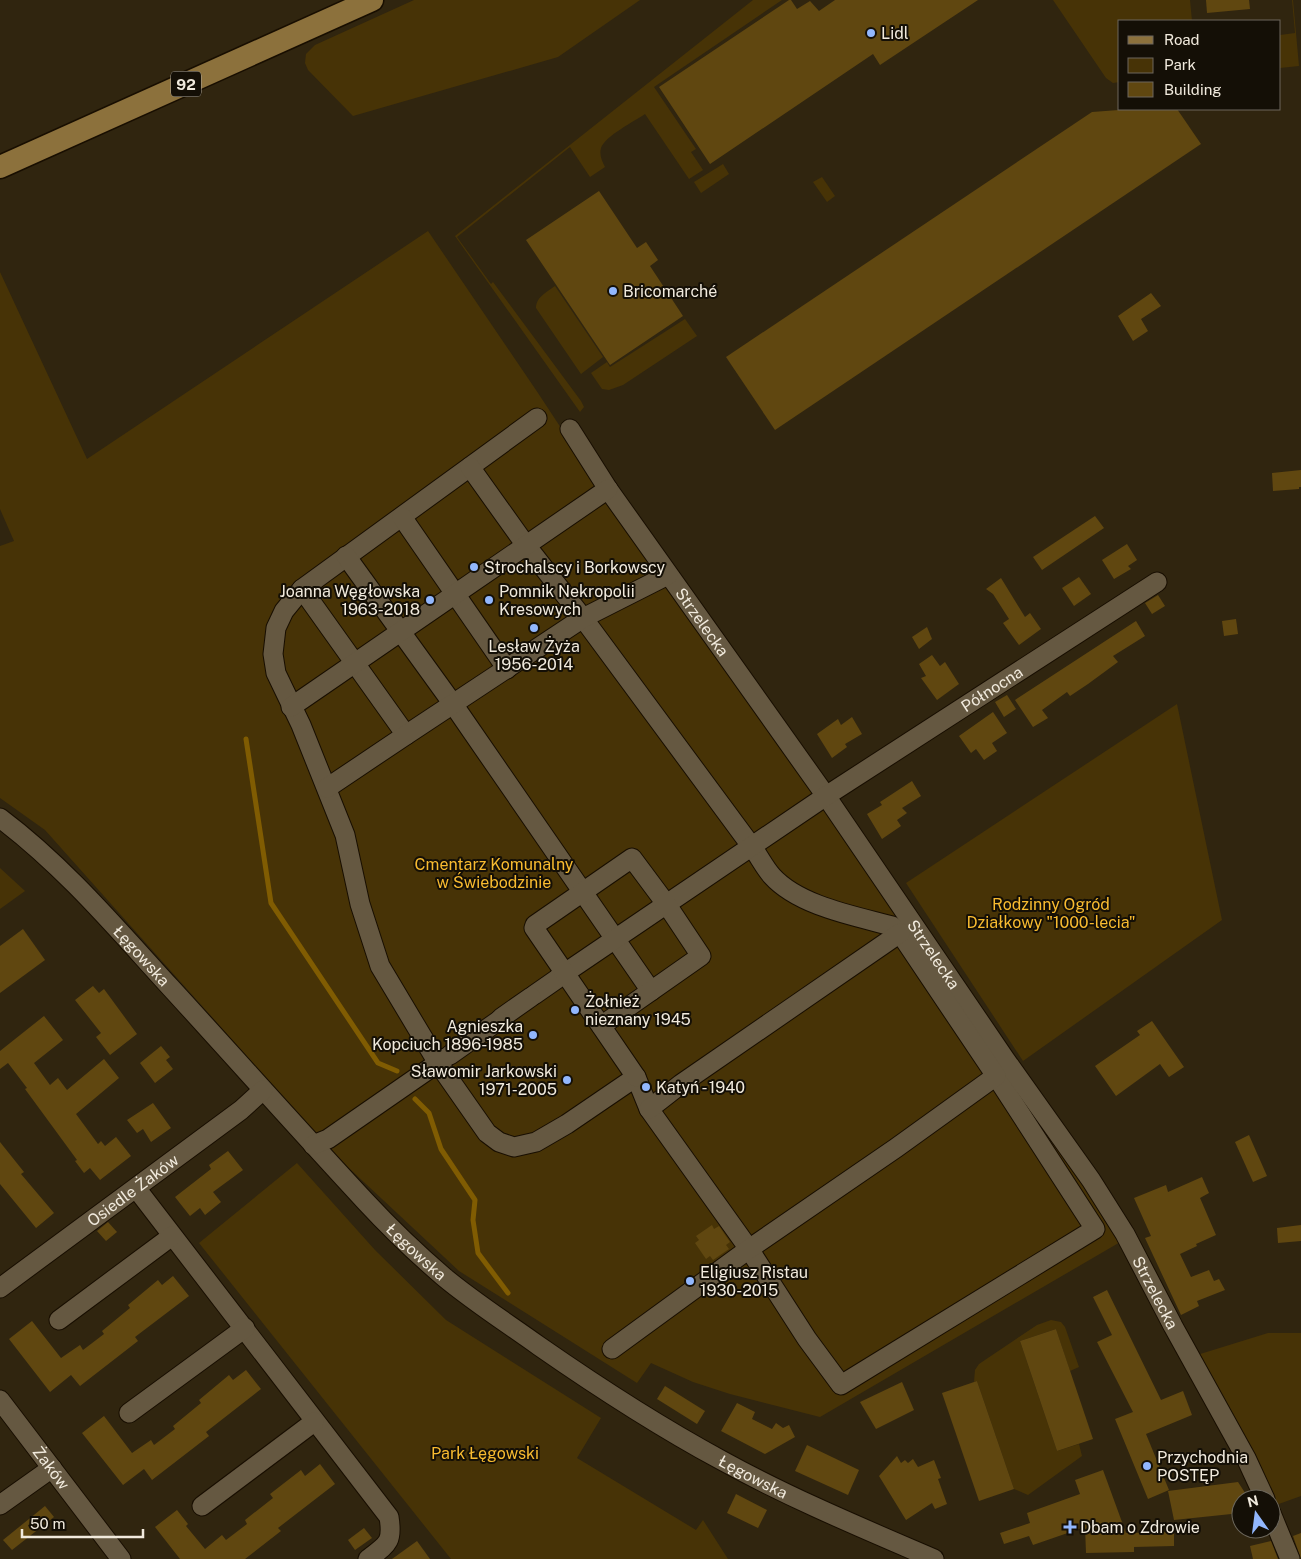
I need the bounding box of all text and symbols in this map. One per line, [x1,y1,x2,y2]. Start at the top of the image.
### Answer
legend [1118,20,1281,110]
place label: Lidl [881,24,909,43]
marker: Lidl [865,27,877,39]
text: Road [1164,31,1200,48]
text: Park [1164,56,1196,73]
road number: 92 [171,72,201,96]
text: Building [1164,81,1222,98]
place label: Bricomarché [623,282,717,301]
marker: Bricomarché [607,285,619,297]
place label: Strochalscy i Borkowscy [484,558,666,577]
marker: Strochalscy i Borkowscy [468,561,480,573]
place label: Joanna Węgłowska 1963-2018 [279,582,420,619]
place label: Pomnik Nekropolii Kresowych [499,582,635,619]
street label: Strzelecka [672,584,733,660]
marker: Joanna Węgłowska 1963-2018 [424,594,436,606]
marker: Pomnik Nekropolii Kresowych [483,594,495,606]
marker: Lesław Żyża 1956-2014 [528,622,540,634]
place label: Lesław Żyża 1956-2014 [488,636,580,674]
street label: Północna [957,662,1026,716]
park label: Cmentarz Komunalny w Świebodzinie [415,855,574,892]
park label: Rodzinny Ogród Działkowy "1000-lecia" [966,895,1136,932]
street label: Strzelecka [904,916,964,992]
street label: Łęgowska [110,922,174,990]
place label: Żołnież nieznany 1945 [585,991,691,1029]
marker: Żołnież nieznany 1945 [569,1004,581,1016]
place label: Agnieszka Kopciuch 1896-1985 [372,1017,523,1054]
marker: Agnieszka Kopciuch 1896-1985 [527,1029,539,1041]
place label: Sławomir Jarkowski 1971-2005 [411,1062,557,1099]
marker: Sławomir Jarkowski 1971-2005 [561,1074,573,1086]
place label: Katyń - 1940 [656,1078,745,1097]
marker: Katyń - 1940 [640,1081,652,1093]
street label: Osiedle Żaków [83,1150,183,1230]
street label: Łęgowska [383,1220,450,1284]
street label: Strzelecka [1129,1253,1182,1332]
place label: Eligiusz Ristau 1930-2015 [700,1263,808,1300]
marker: Eligiusz Ristau 1930-2015 [684,1275,696,1287]
street label: Żaków [29,1442,74,1493]
park label: Park Łęgowski [431,1444,539,1463]
place label: Przychodnia POSTĘP [1157,1448,1248,1485]
street label: Łęgowska [716,1451,791,1502]
marker: Przychodnia POSTĘP [1141,1460,1153,1472]
north arrow [1231,1489,1281,1539]
text: N [1246,1492,1260,1510]
scale bar [22,1506,144,1538]
text: 50 m [30,1515,65,1532]
place label: Dbam o Zdrowie [1080,1518,1200,1537]
marker: Dbam o Zdrowie [1064,1521,1076,1533]

